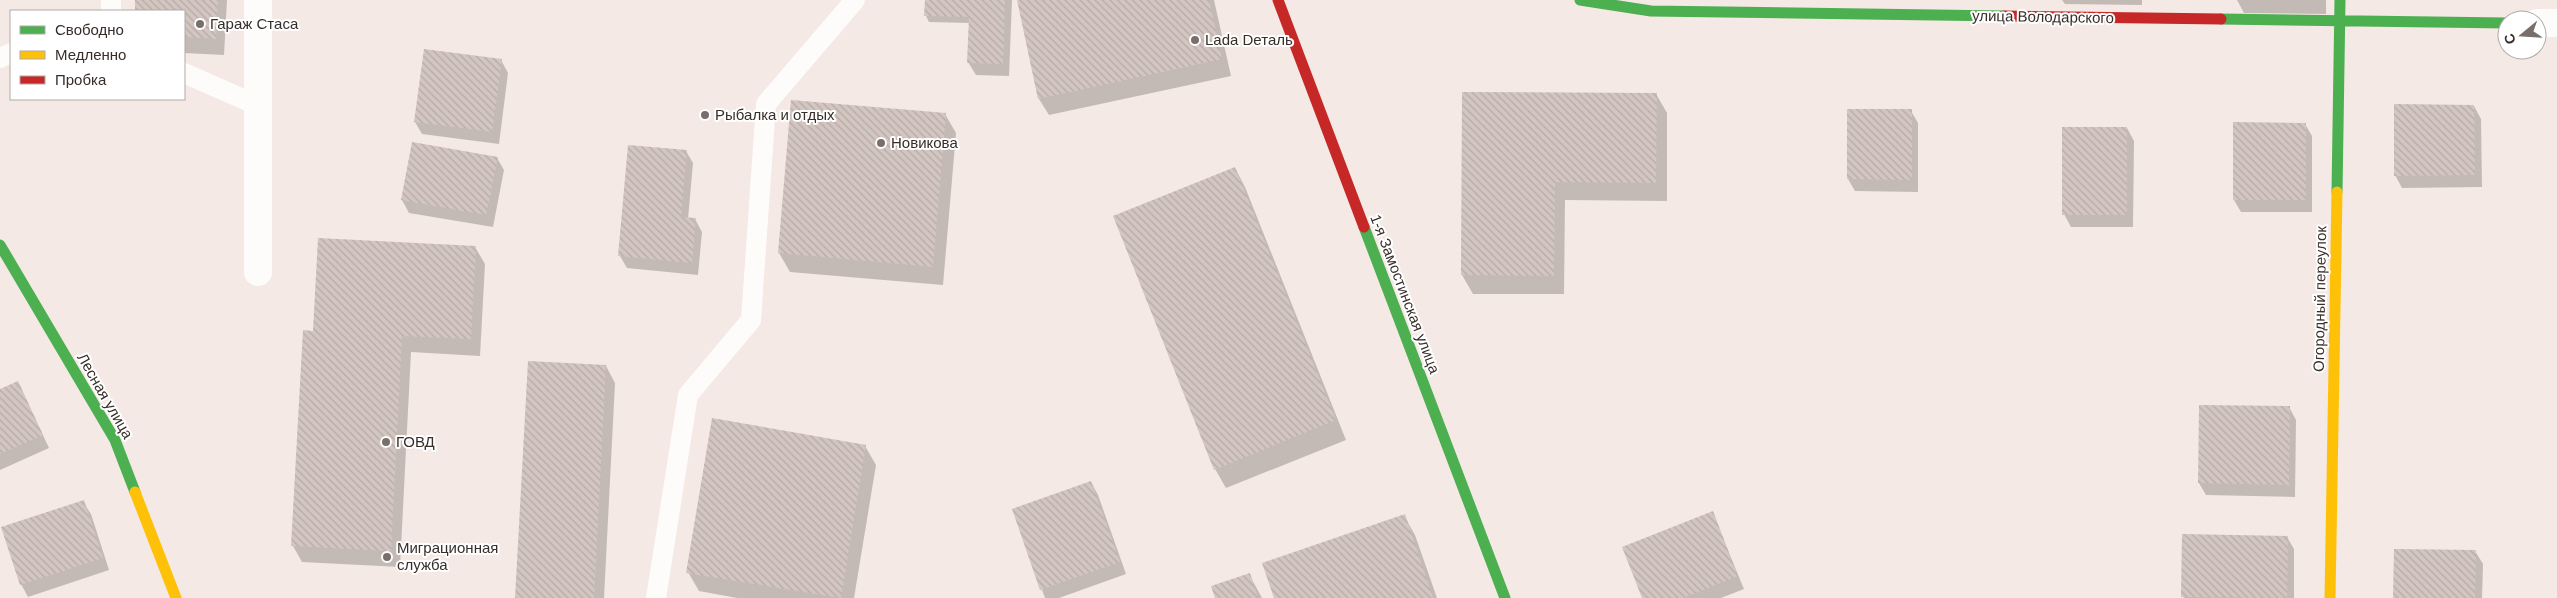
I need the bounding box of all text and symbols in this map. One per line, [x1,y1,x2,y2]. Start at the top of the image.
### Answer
street label: улица Володарского [1972,7,2114,26]
legend [10,10,185,100]
north arrow [2497,10,2547,60]
place label: Гараж Стаса [210,15,299,32]
marker: Гараж Стаса [194,18,206,30]
text: Свободно [55,21,124,38]
place label: Lada Dеталь [1205,31,1293,48]
text: С [2500,32,2519,46]
marker: Lada Dеталь [1189,34,1201,46]
text: Медленно [55,46,126,63]
text: Пробка [55,71,107,88]
place label: Рыбалка и отдых [715,106,835,123]
marker: Рыбалка и отдых [699,109,711,121]
place label: Новикова [891,134,958,151]
marker: Новикова [875,137,887,149]
street label: 1-я Замостинская улица [1367,212,1444,376]
street label: Огородный переулок [2310,225,2329,372]
street label: Лесная улица [74,350,137,442]
place label: ГОВД [396,433,435,450]
marker: ГОВД [380,436,392,448]
place label: Миграционная служба [397,539,498,573]
marker: Миграционная служба [381,551,393,563]

